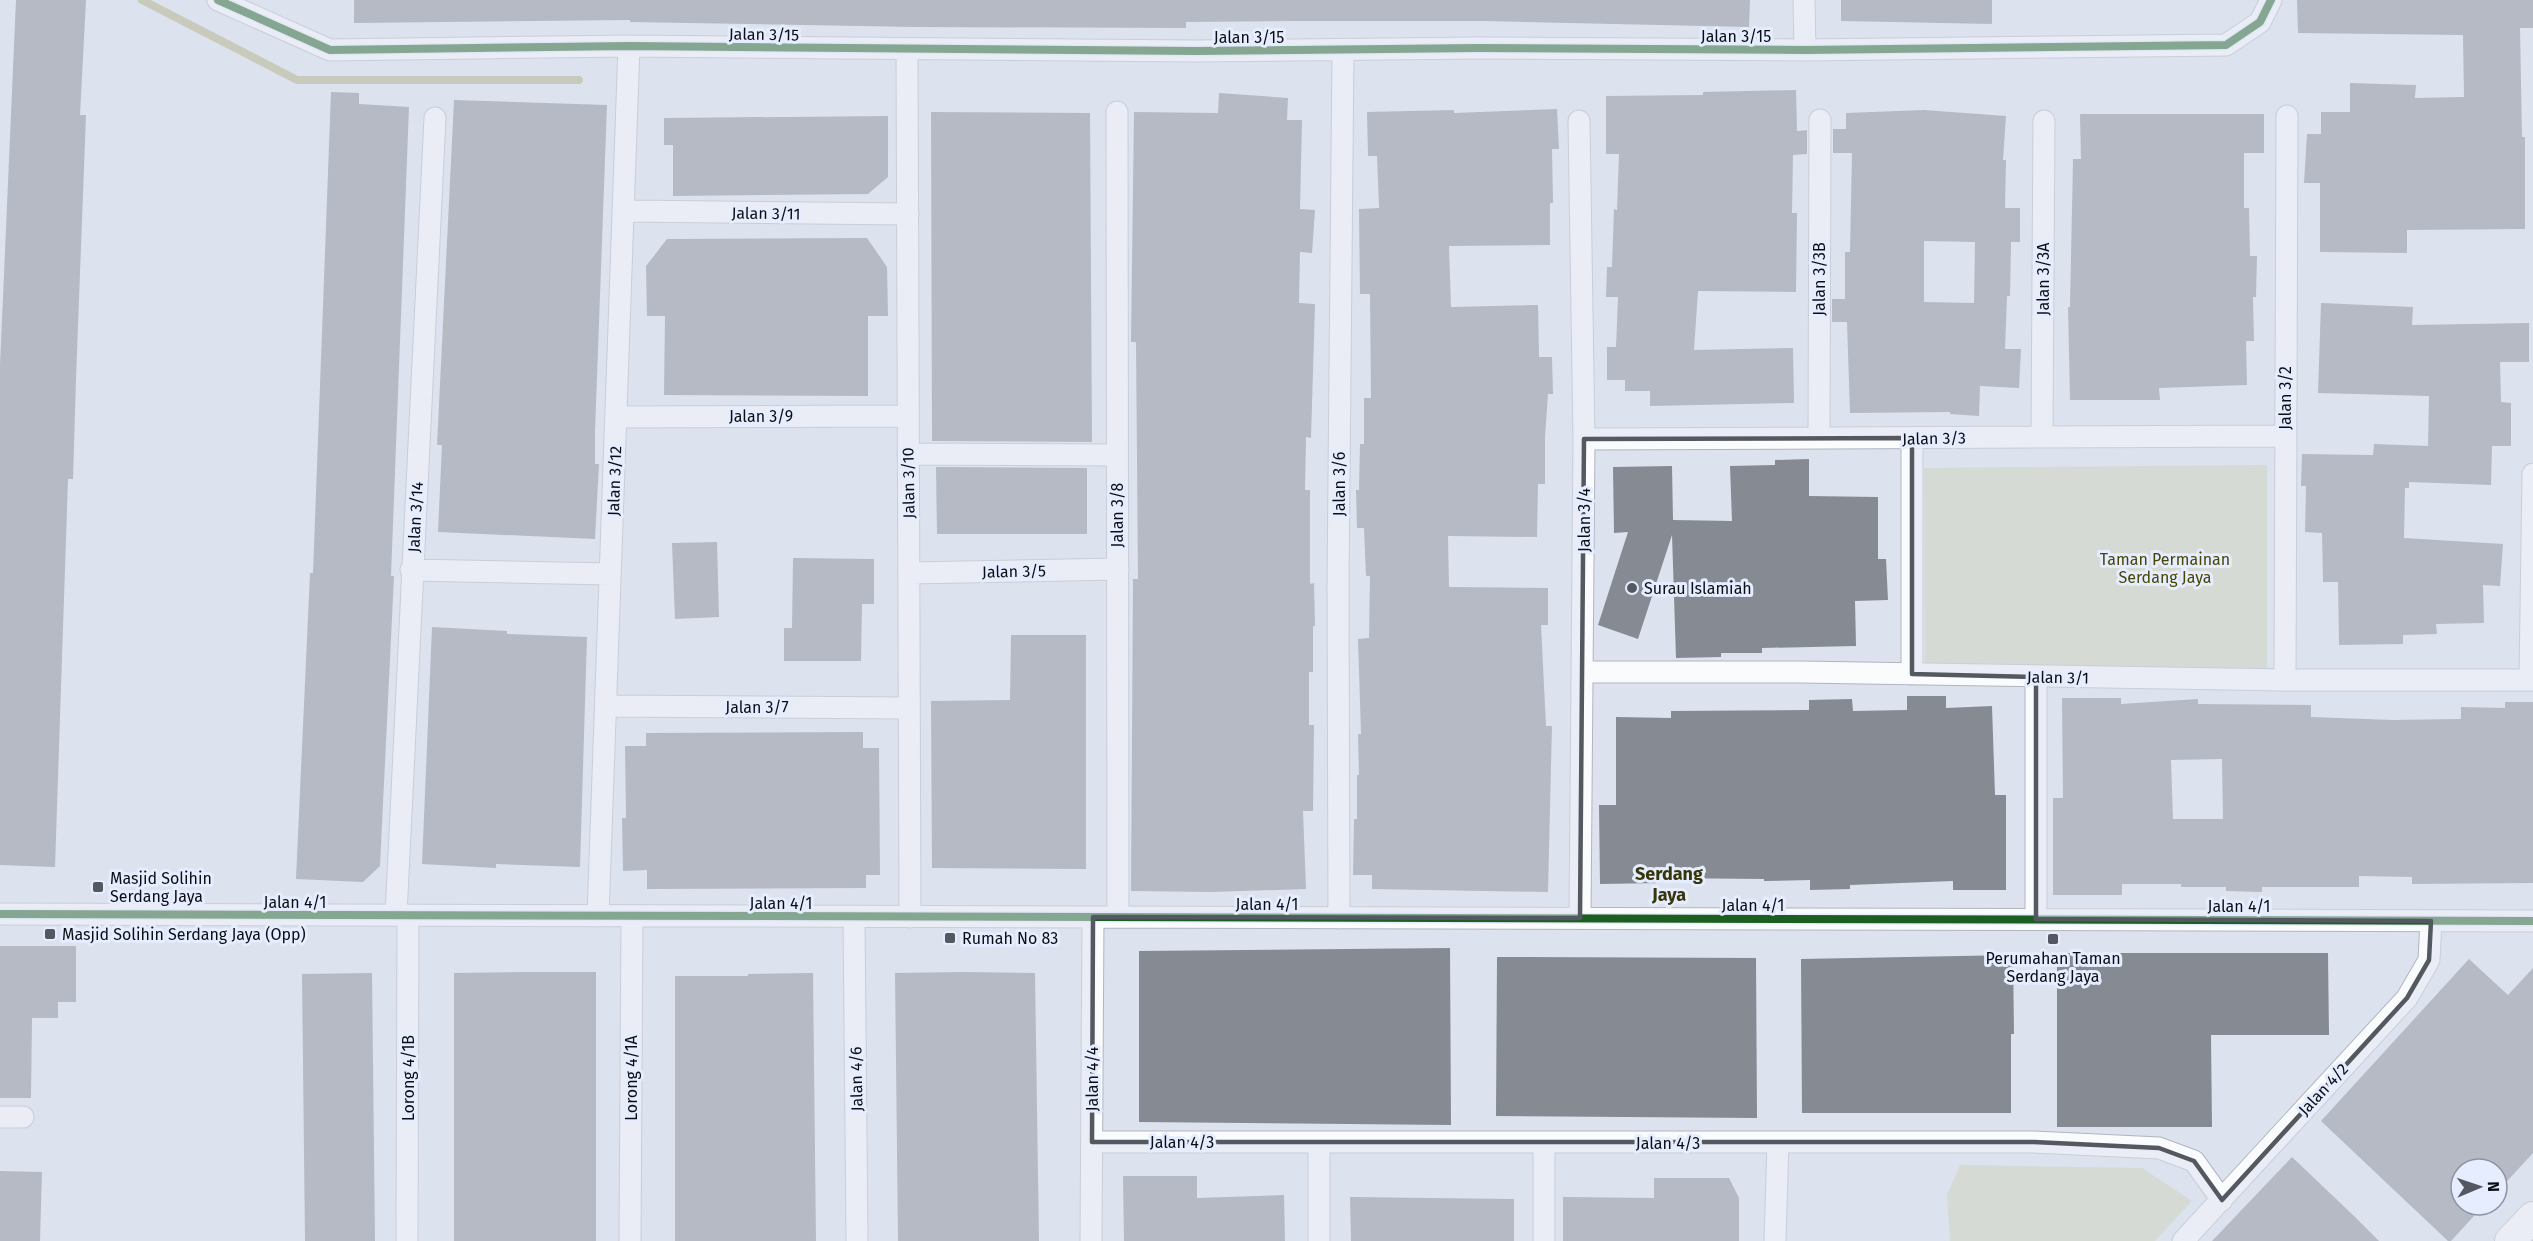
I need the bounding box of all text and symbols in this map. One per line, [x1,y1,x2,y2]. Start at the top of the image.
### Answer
street label: Jalan 3/15 [729,24,799,45]
street label: Jalan 3/15 [1701,27,1771,46]
street label: Jalan 3/15 [1214,28,1284,47]
street label: Jalan 3/11 [731,203,801,224]
street label: Jalan 3/3B [1810,242,1829,316]
street label: Jalan 3/3A [2034,242,2053,316]
street label: Jalan 3/2 [2276,366,2295,430]
street label: Jalan 3/9 [729,407,793,426]
street label: Jalan 3/3 [1902,428,1966,449]
street label: Jalan 3/12 [604,446,625,516]
street label: Jalan 3/10 [898,447,919,519]
street label: Jalan 3/6 [1330,452,1349,516]
street label: Jalan 3/14 [404,481,427,553]
street label: Jalan 3/8 [1108,482,1127,547]
street label: Jalan 3/4 [1575,487,1594,552]
park label: Taman Permainan Serdang Jaya [2100,550,2230,587]
street label: Jalan 3/5 [982,561,1046,582]
place label: Surau Islamiah [1644,579,1752,598]
marker: Surau Islamiah [1625,581,1639,595]
street label: Jalan 3/1 [2027,667,2089,688]
street label: Jalan 3/7 [725,698,789,717]
district label: Serdang Jaya [1635,863,1703,906]
place label: Masjid Solihin Serdang Jaya [110,869,212,906]
marker: Masjid Solihin Serdang Jaya [91,880,105,894]
street label: Jalan 4/1 [264,893,326,912]
street label: Jalan 4/1 [750,894,812,913]
street label: Jalan 4/1 [1236,895,1298,914]
street label: Jalan 4/1 [1722,896,1784,915]
street label: Jalan 4/1 [2208,897,2270,916]
place label: Masjid Solihin Serdang Jaya (Opp) [62,925,306,944]
marker: Masjid Solihin Serdang Jaya (Opp) [43,927,57,941]
place label: Rumah No 83 [962,929,1058,948]
marker: Rumah No 83 [943,931,957,945]
marker: Perumahan Taman Serdang Jaya [2046,932,2060,946]
place label: Perumahan Taman Serdang Jaya [1985,949,2121,986]
street label: Lorong 4/1A [622,1034,641,1121]
street label: Lorong 4/1B [399,1035,418,1121]
street label: Jalan 4/6 [846,1046,867,1112]
street label: Jalan 4/4 [1083,1046,1102,1111]
street label: Jalan 4/2 [2295,1059,2352,1119]
street label: Jalan 4/3 [1150,1133,1214,1152]
street label: Jalan 4/3 [1636,1134,1700,1153]
north arrow [2449,1157,2509,1217]
text: N [2484,1181,2503,1192]

